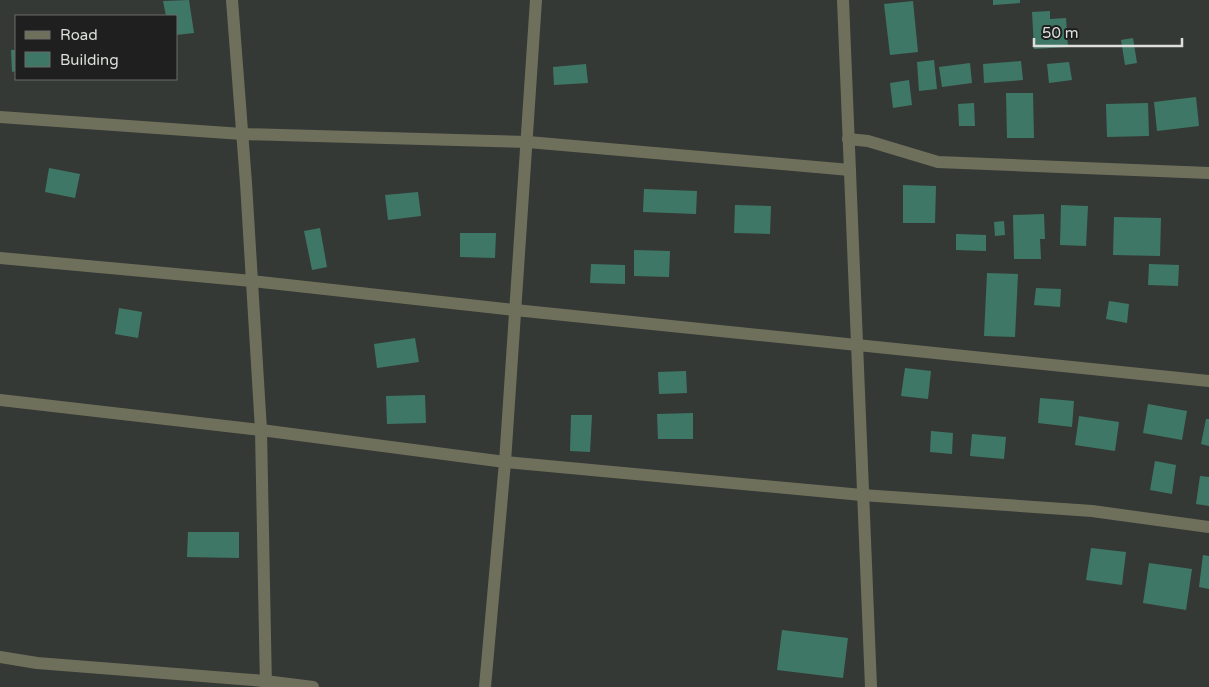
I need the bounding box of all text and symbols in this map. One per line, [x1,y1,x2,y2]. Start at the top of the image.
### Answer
legend [15,15,178,80]
scale bar [1034,15,1182,47]
text: 50 m [1042,24,1079,42]
text: Road [60,26,98,44]
text: Building [60,51,119,69]

